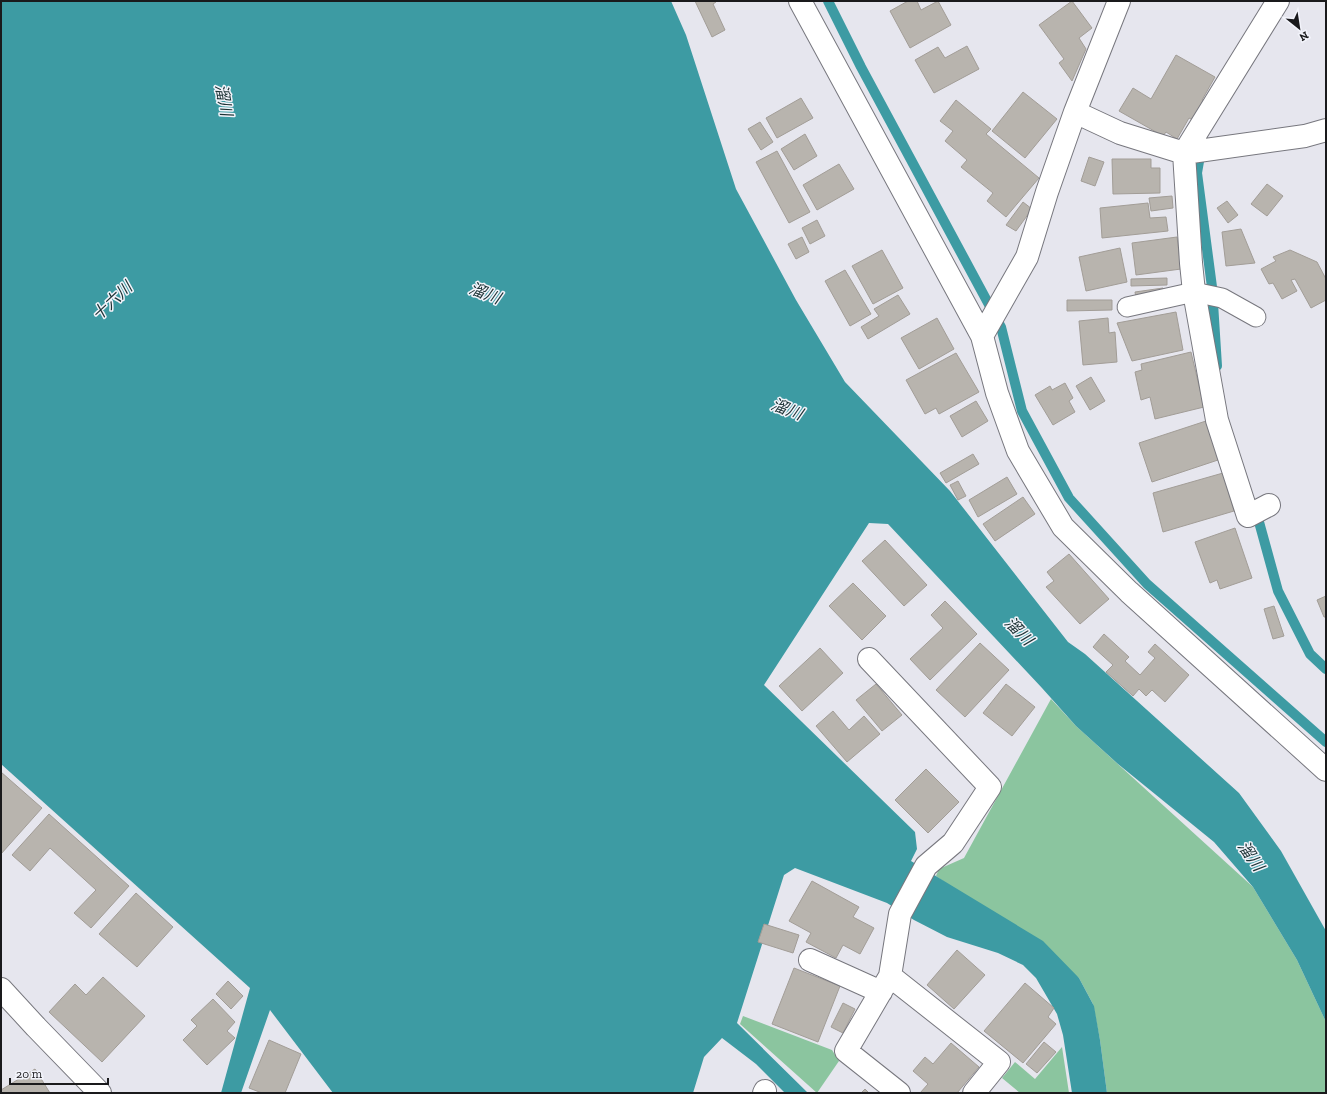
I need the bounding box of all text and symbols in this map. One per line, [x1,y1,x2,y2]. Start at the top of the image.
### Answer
north arrow [1279,8,1319,48]
text: N [1296,29,1311,44]
water label: 溜川 [212,82,237,119]
water label: 十六川 [88,276,137,324]
water label: 溜川 [467,278,505,308]
water label: 溜川 [769,394,807,424]
water label: 溜川 [1001,613,1038,650]
water label: 溜川 [1234,837,1269,876]
scale bar [10,1060,108,1086]
text: 20 m [16,1067,43,1081]

